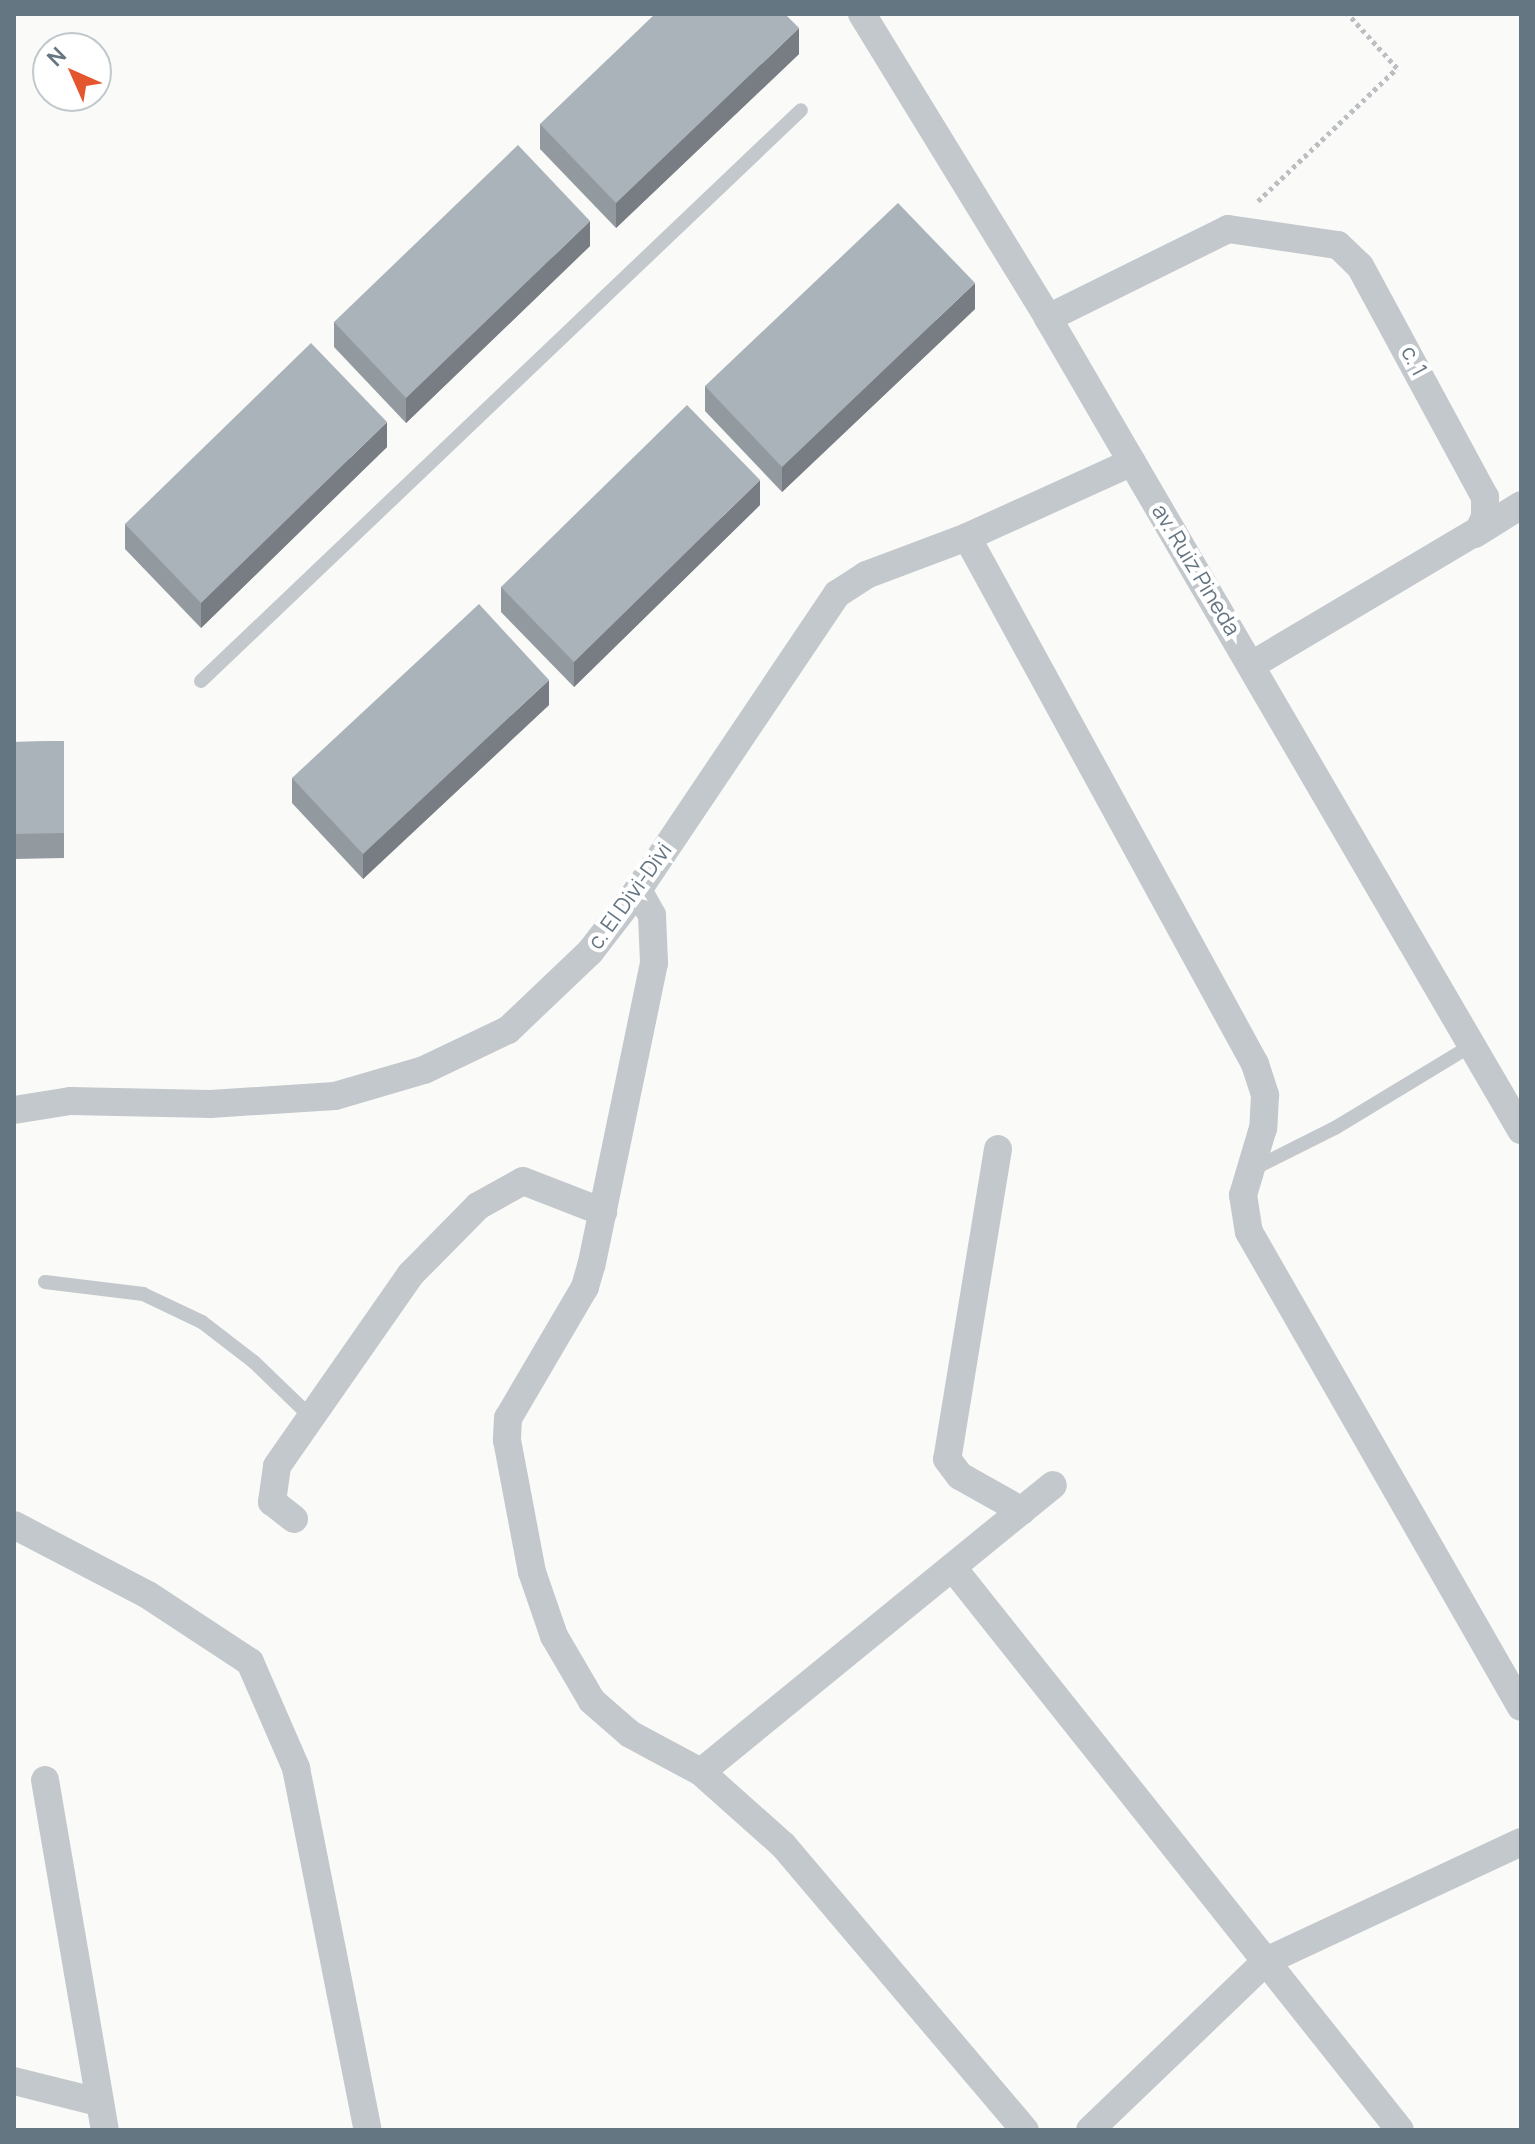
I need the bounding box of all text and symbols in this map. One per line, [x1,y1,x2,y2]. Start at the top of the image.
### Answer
north arrow [32,32,112,112]
text: N [40,40,73,73]
street label: c. 1 [1395,341,1433,381]
street label: av. Ruiz Pineda [1146,499,1246,641]
street label: c. El Divi-Divi [582,837,678,955]

